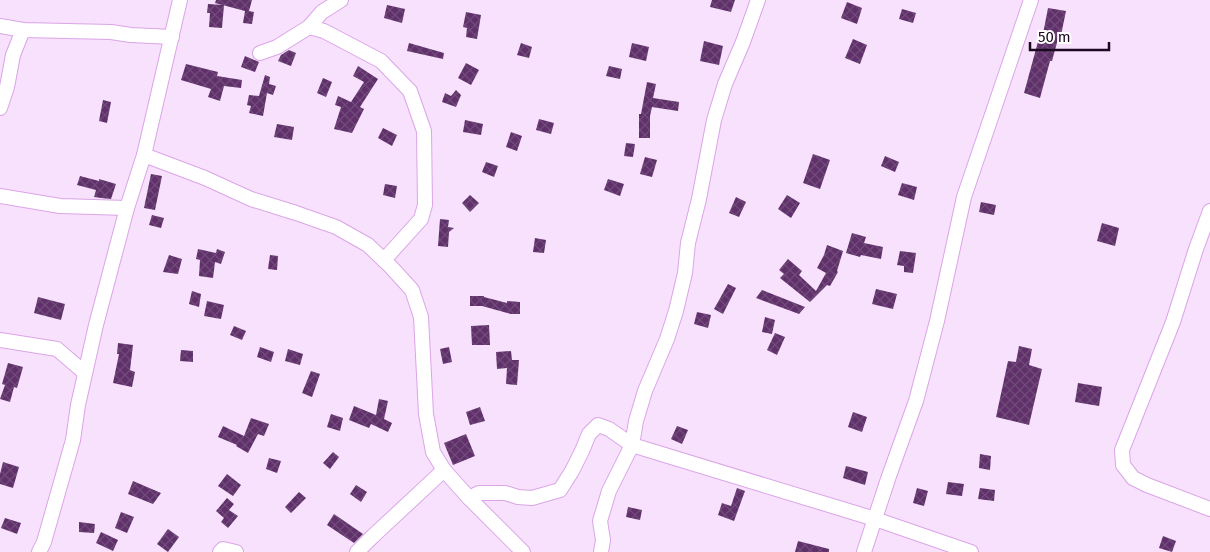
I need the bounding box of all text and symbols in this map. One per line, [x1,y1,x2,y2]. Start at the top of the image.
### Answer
scale bar [1030,20,1109,52]
text: 50 m [1038,28,1071,46]

